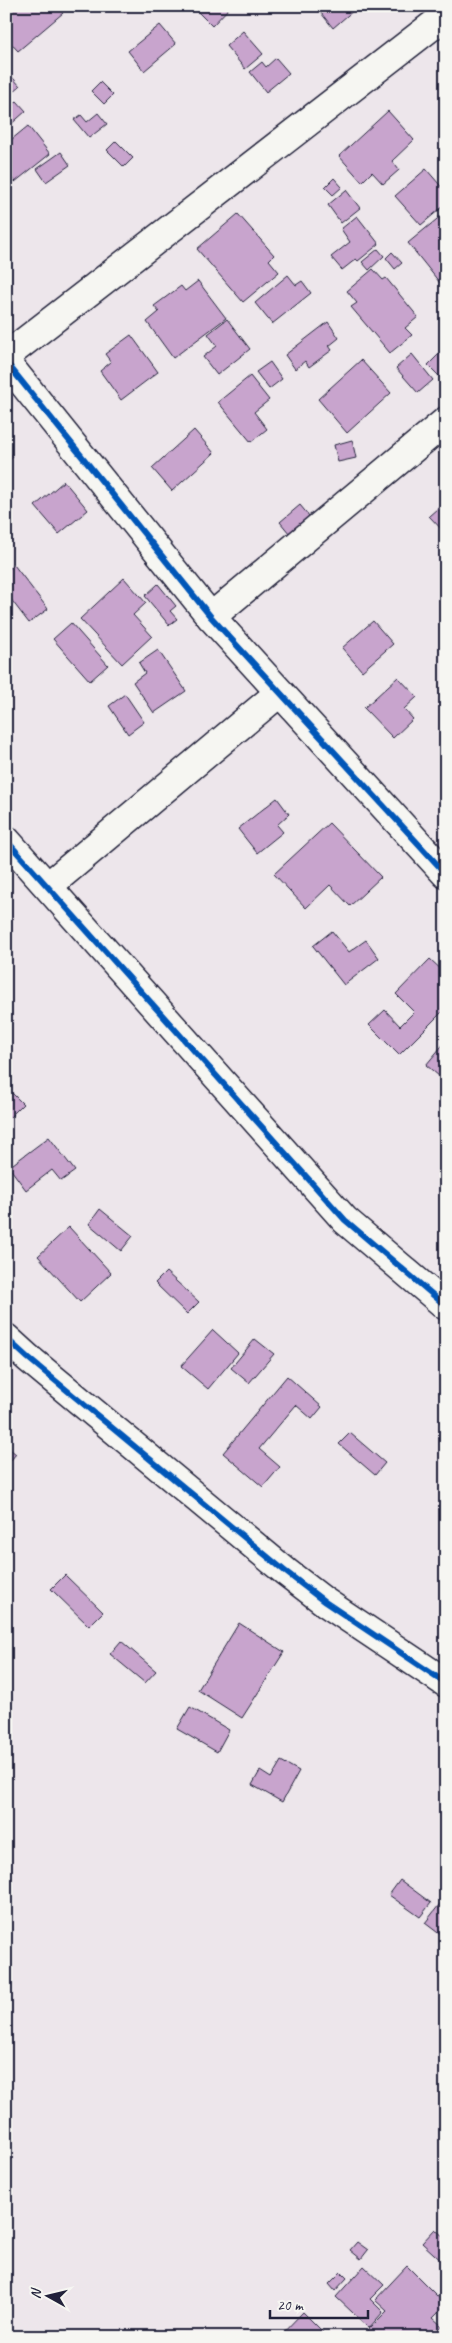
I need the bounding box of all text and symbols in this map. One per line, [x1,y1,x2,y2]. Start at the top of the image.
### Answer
north arrow [22,2270,72,2320]
text: N [27,2286,45,2300]
scale bar [270,2288,367,2320]
text: 20 m [277,2296,304,2315]

